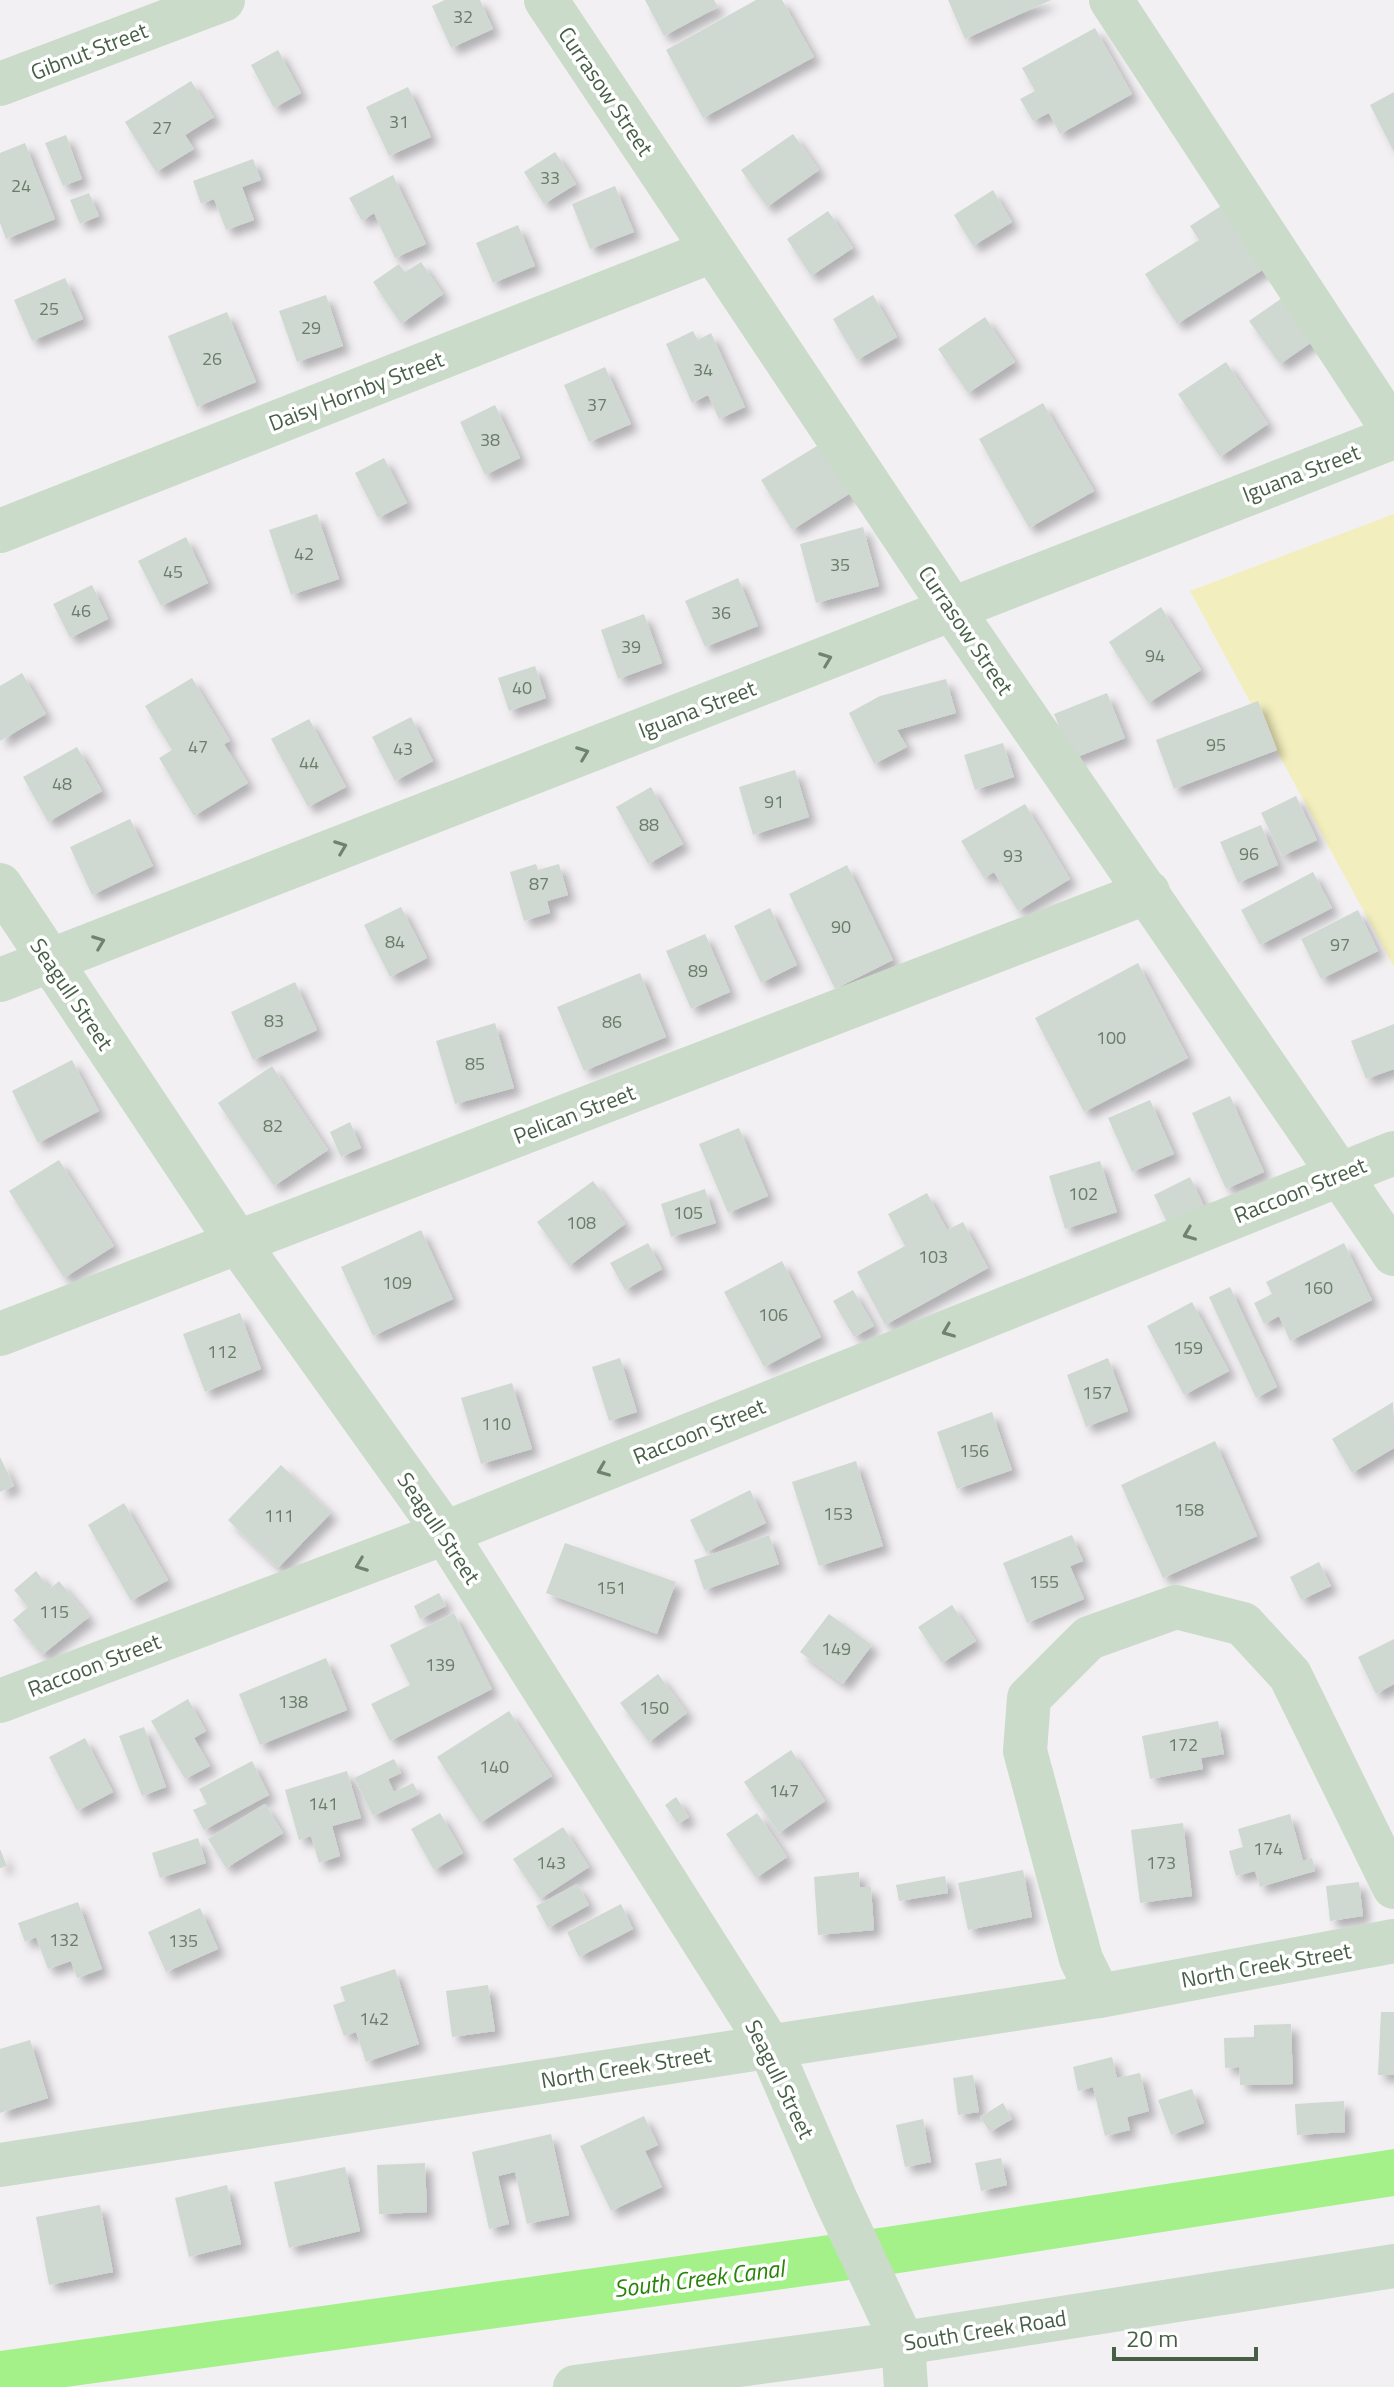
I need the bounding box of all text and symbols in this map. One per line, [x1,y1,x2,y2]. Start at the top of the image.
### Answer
house number: 32 [453,3,473,30]
street label: Gibnut Street [26,13,153,89]
street label: Currasow Street [550,19,662,163]
house number: 31 [389,108,409,135]
house number: 27 [152,114,172,141]
house number: 33 [540,164,560,191]
house number: 24 [11,172,31,199]
house number: 25 [39,295,59,322]
house number: 29 [301,314,321,341]
street label: Daisy Hornby Street [264,342,449,440]
house number: 26 [202,345,222,372]
house number: 34 [693,356,713,383]
house number: 37 [587,391,607,418]
house number: 38 [480,426,500,453]
street label: Iguana Street [1237,435,1365,511]
house number: 42 [294,540,314,567]
house number: 35 [830,551,850,578]
house number: 45 [163,558,183,585]
street label: Currasow Street [910,558,1022,702]
house number: 46 [71,597,91,624]
house number: 36 [711,599,731,626]
house number: 39 [621,633,641,660]
house number: 94 [1145,642,1165,669]
one-way arrow [818,652,832,668]
street label: Iguana Street [633,671,761,747]
house number: 40 [512,674,532,701]
house number: 95 [1206,731,1226,758]
house number: 47 [188,733,208,760]
house number: 43 [393,735,413,762]
one-way arrow [575,746,589,763]
house number: 44 [299,749,319,776]
house number: 48 [52,770,72,797]
house number: 91 [764,788,784,815]
house number: 88 [639,811,659,838]
one-way arrow [333,840,347,857]
house number: 96 [1239,840,1259,867]
house number: 93 [1003,842,1023,869]
house number: 87 [529,870,549,897]
house number: 90 [831,913,851,940]
house number: 84 [385,928,405,955]
street label: Seagull Street [22,931,122,1057]
house number: 97 [1330,931,1350,958]
one-way arrow [91,935,105,951]
house number: 89 [688,957,708,984]
house number: 83 [264,1007,284,1034]
house number: 86 [602,1008,622,1035]
house number: 100 [1096,1024,1126,1051]
house number: 85 [465,1050,485,1077]
street label: Pelican Street [508,1075,640,1153]
house number: 82 [263,1112,283,1139]
street label: Raccoon Street [1229,1148,1372,1232]
house number: 102 [1068,1180,1098,1207]
house number: 105 [673,1199,703,1226]
house number: 108 [566,1209,596,1236]
one-way arrow [1183,1224,1197,1241]
house number: 103 [918,1243,948,1270]
house number: 109 [382,1269,412,1296]
house number: 160 [1303,1274,1333,1301]
house number: 106 [758,1301,788,1328]
one-way arrow [942,1321,956,1338]
house number: 159 [1173,1334,1203,1361]
house number: 112 [207,1338,237,1365]
house number: 157 [1082,1379,1112,1406]
street label: Raccoon Street [628,1389,771,1473]
house number: 110 [481,1410,511,1437]
house number: 156 [959,1437,989,1464]
one-way arrow [597,1460,611,1476]
street label: Seagull Street [389,1465,489,1591]
house number: 158 [1174,1496,1204,1523]
house number: 153 [823,1500,853,1527]
house number: 111 [264,1502,294,1529]
one-way arrow [355,1555,369,1572]
house number: 155 [1029,1568,1059,1595]
house number: 151 [596,1574,626,1601]
house number: 115 [39,1598,69,1625]
street label: Raccoon Street [23,1624,166,1706]
house number: 149 [821,1635,851,1662]
house number: 139 [425,1651,455,1678]
house number: 138 [278,1688,308,1715]
house number: 150 [639,1694,669,1721]
house number: 172 [1168,1731,1198,1758]
house number: 140 [479,1753,509,1780]
house number: 147 [769,1777,799,1804]
house number: 141 [308,1790,338,1817]
house number: 174 [1253,1835,1283,1862]
house number: 143 [536,1849,566,1876]
house number: 173 [1146,1849,1176,1876]
house number: 132 [49,1926,79,1953]
house number: 135 [168,1927,198,1954]
street label: North Creek Street [1178,1933,1354,1997]
house number: 142 [359,2005,389,2032]
street label: Seagull Street [736,2014,824,2145]
street label: North Creek Street [538,2037,714,2097]
water label: South Creek Canal [612,2249,789,2306]
street label: South Creek Road [901,2300,1069,2360]
scale bar [1114,2311,1256,2361]
text: 20 m [1126,2320,1178,2356]

